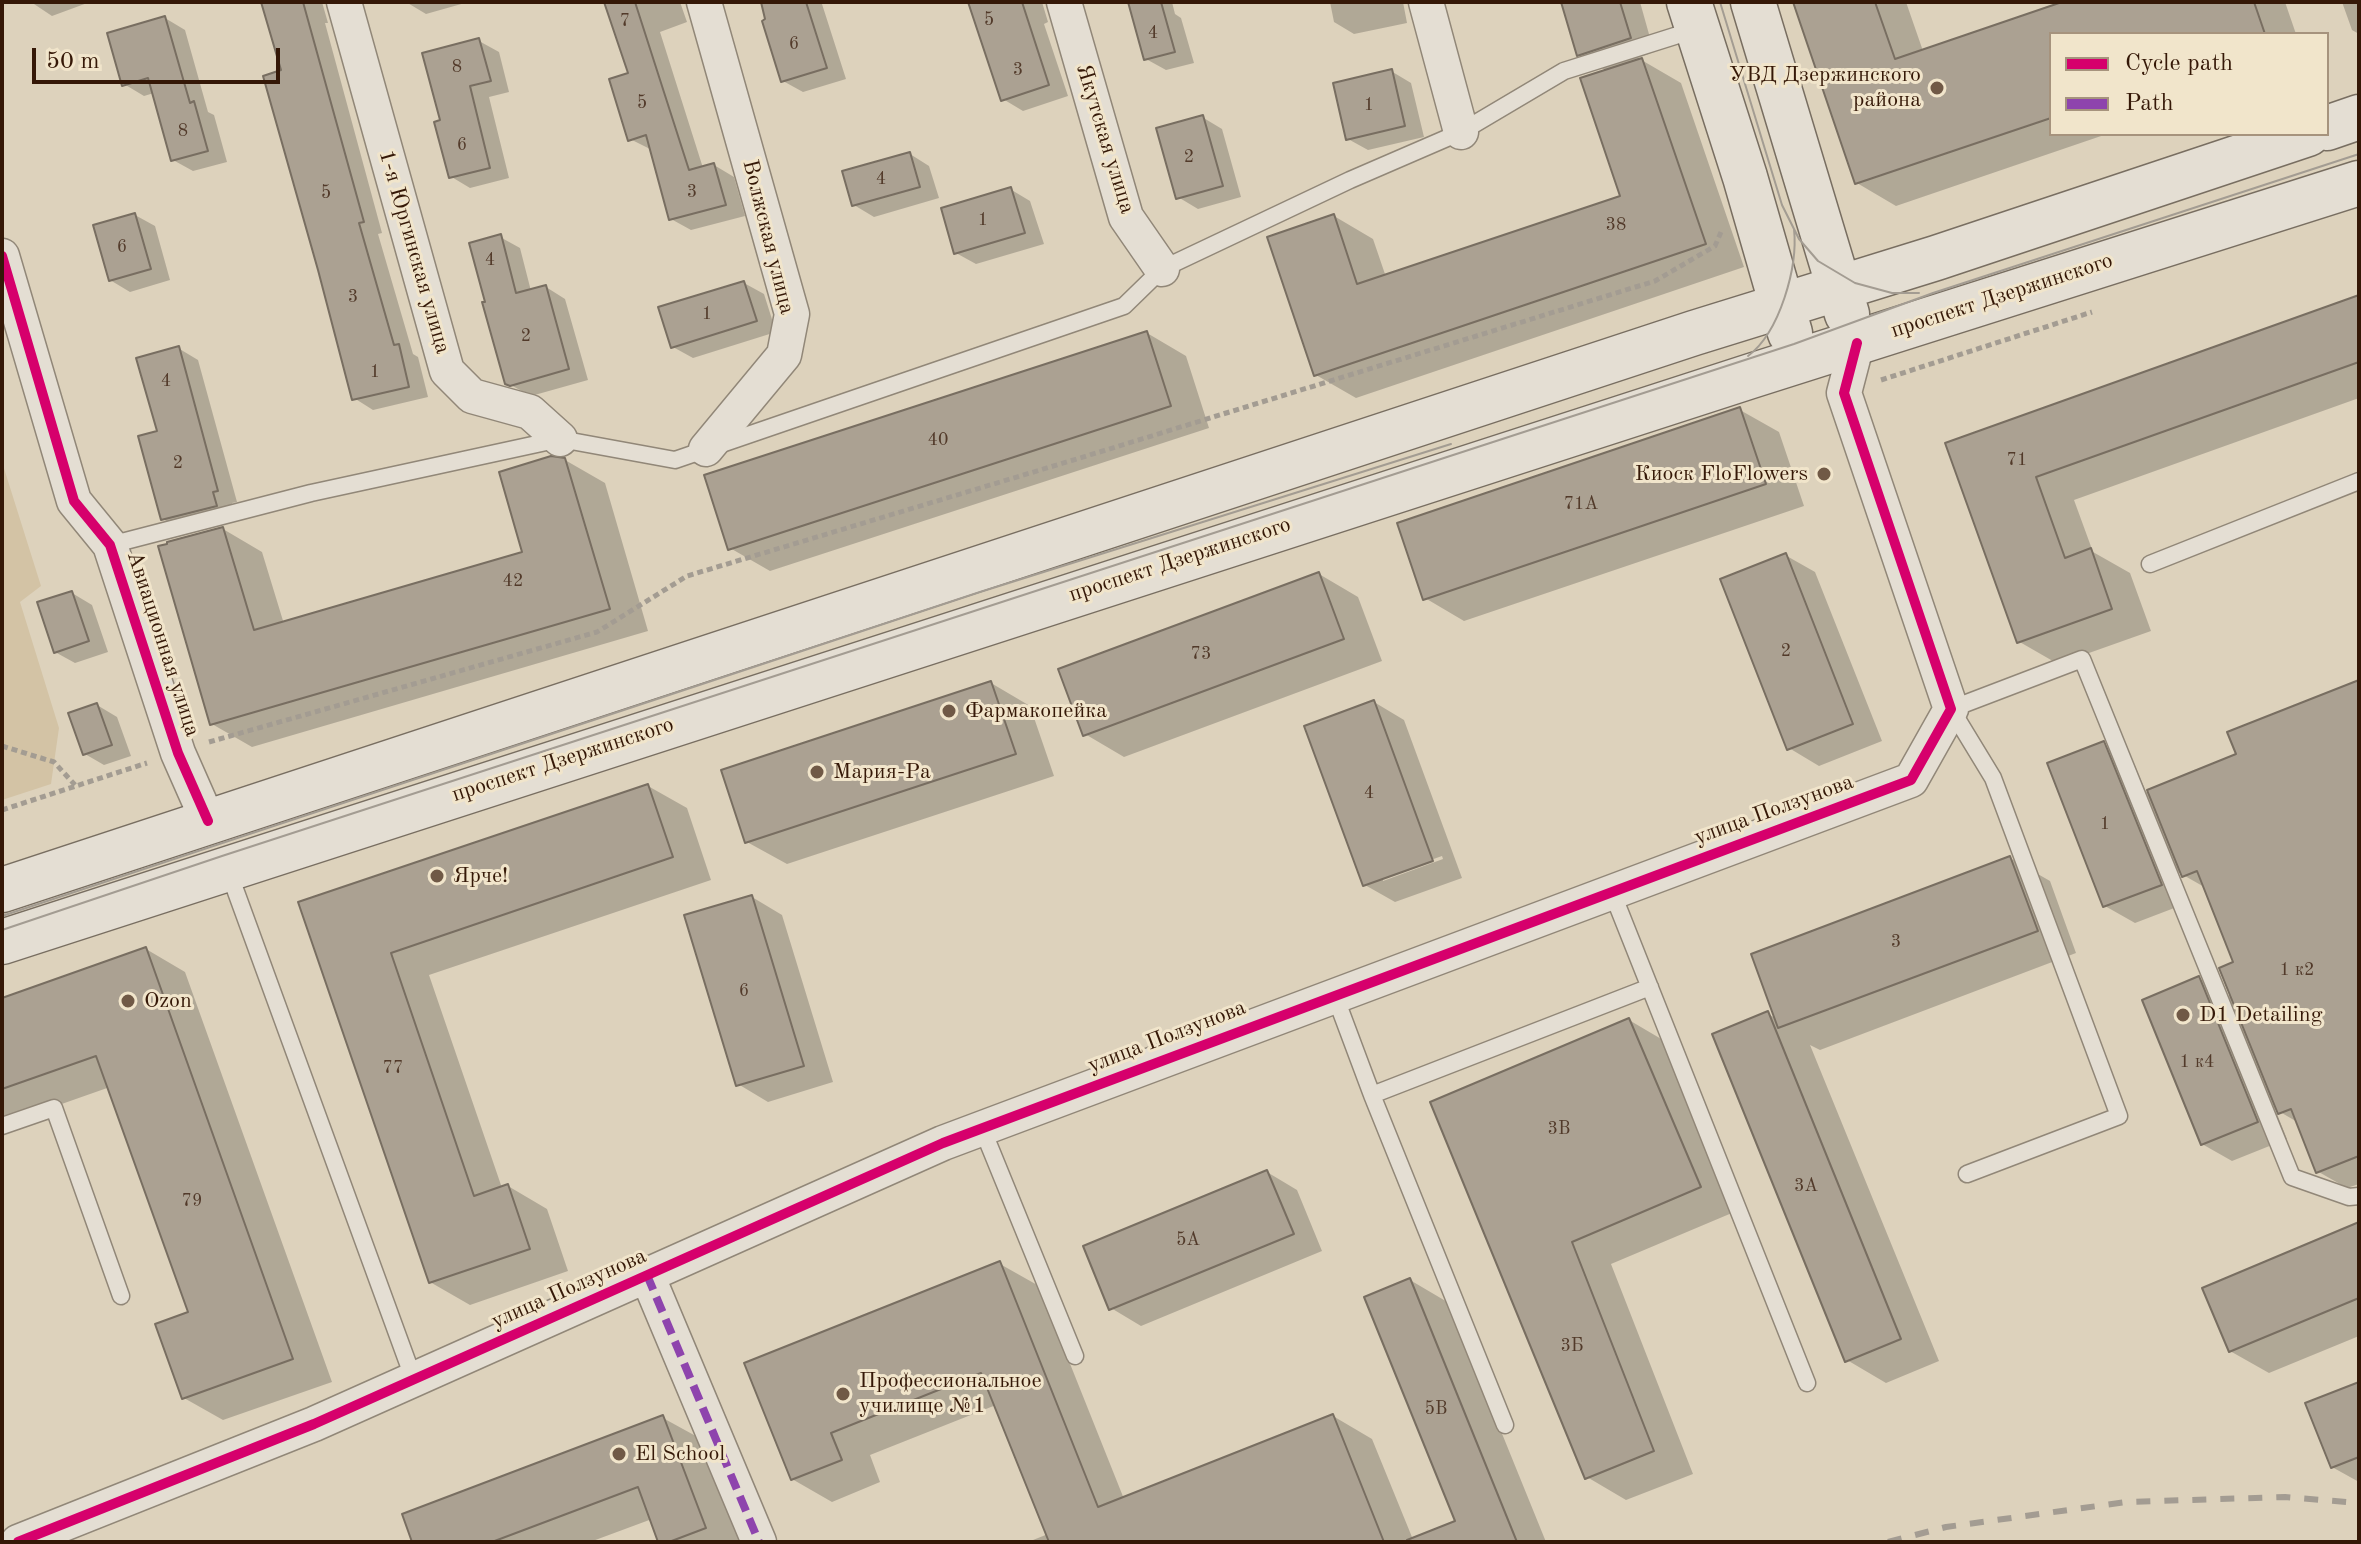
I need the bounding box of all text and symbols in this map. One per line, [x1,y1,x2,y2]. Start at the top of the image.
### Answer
house number: 5 [984,9,994,31]
house number: 7 [620,10,630,32]
house number: 4 [1148,22,1158,44]
scale bar [36,32,284,82]
legend [2049,32,2329,136]
house number: 6 [789,33,799,55]
text: 50 m [46,50,100,74]
text: Cycle path [2125,52,2233,76]
house number: 8 [452,56,462,78]
house number: 3 [1013,59,1023,81]
street label: Якутская улица [1070,61,1140,217]
place label: УВД Дзержинского района [1729,62,1921,114]
marker: УВД Дзержинского района [1928,79,1946,97]
house number: 5 [637,92,647,114]
text: Path [2125,92,2174,116]
house number: 1 [1364,94,1374,116]
house number: 8 [178,120,188,142]
house number: 6 [457,134,467,156]
house number: 2 [1184,146,1194,168]
street label: 1-я Юргинская улица [372,147,456,357]
street label: Волжская улица [736,157,800,317]
house number: 4 [876,168,886,190]
house number: 3 [687,181,697,203]
house number: 5 [321,182,331,204]
house number: 1 [978,209,988,231]
house number: 38 [1606,214,1626,236]
house number: 6 [117,236,127,258]
street label: проспект Дзержинского [1888,248,2116,344]
house number: 4 [485,249,495,271]
house number: 3 [348,286,358,308]
house number: 1 [702,303,712,325]
house number: 2 [521,325,531,347]
house number: 1 [370,361,380,383]
house number: 4 [161,370,171,392]
house number: 40 [928,429,948,451]
house number: 71 [2007,449,2027,471]
house number: 2 [173,452,183,474]
place label: Киоск FloFlowers [1635,461,1808,487]
marker: Киоск FloFlowers [1815,465,1833,483]
house number: 71А [1564,493,1598,515]
street label: проспект Дзержинского [1066,512,1294,608]
street label: Авиационная улица [121,548,205,740]
house number: 42 [503,570,523,592]
house number: 2 [1781,640,1791,662]
house number: 73 [1191,643,1211,665]
place label: Фармакопейка [965,698,1107,724]
marker: Фармакопейка [940,702,958,720]
street label: проспект Дзержинского [449,712,677,808]
place label: Мария-Ра [833,759,931,785]
marker: Мария-Ра [808,763,826,781]
street label: улица Ползунова [1691,769,1857,851]
house number: 4 [1364,782,1374,804]
house number: 1 [2100,813,2110,835]
place label: Ярче! [453,863,508,889]
marker: Ярче! [428,867,446,885]
house number: 3 [1891,931,1901,953]
house number: 1 к2 [2280,959,2314,981]
house number: 6 [739,980,749,1002]
place label: Ozon [144,988,192,1014]
marker: Ozon [119,992,137,1010]
street label: улица Ползунова [1084,995,1250,1079]
place label: D1 Detailing [2199,1002,2323,1028]
marker: D1 Detailing [2174,1006,2192,1024]
house number: 1 к4 [2180,1051,2214,1073]
house number: 77 [383,1057,403,1079]
house number: 3В [1548,1118,1570,1140]
house number: 3А [1794,1175,1818,1197]
house number: 79 [182,1190,202,1212]
house number: 5А [1176,1229,1200,1251]
street label: улица Ползунова [487,1243,651,1335]
house number: 3Б [1560,1335,1584,1357]
place label: Профессиональное училище №1 [859,1368,1042,1420]
marker: Профессиональное училище №1 [834,1385,852,1403]
house number: 5В [1425,1398,1447,1420]
place label: El School [635,1441,725,1467]
marker: El School [610,1445,628,1463]

